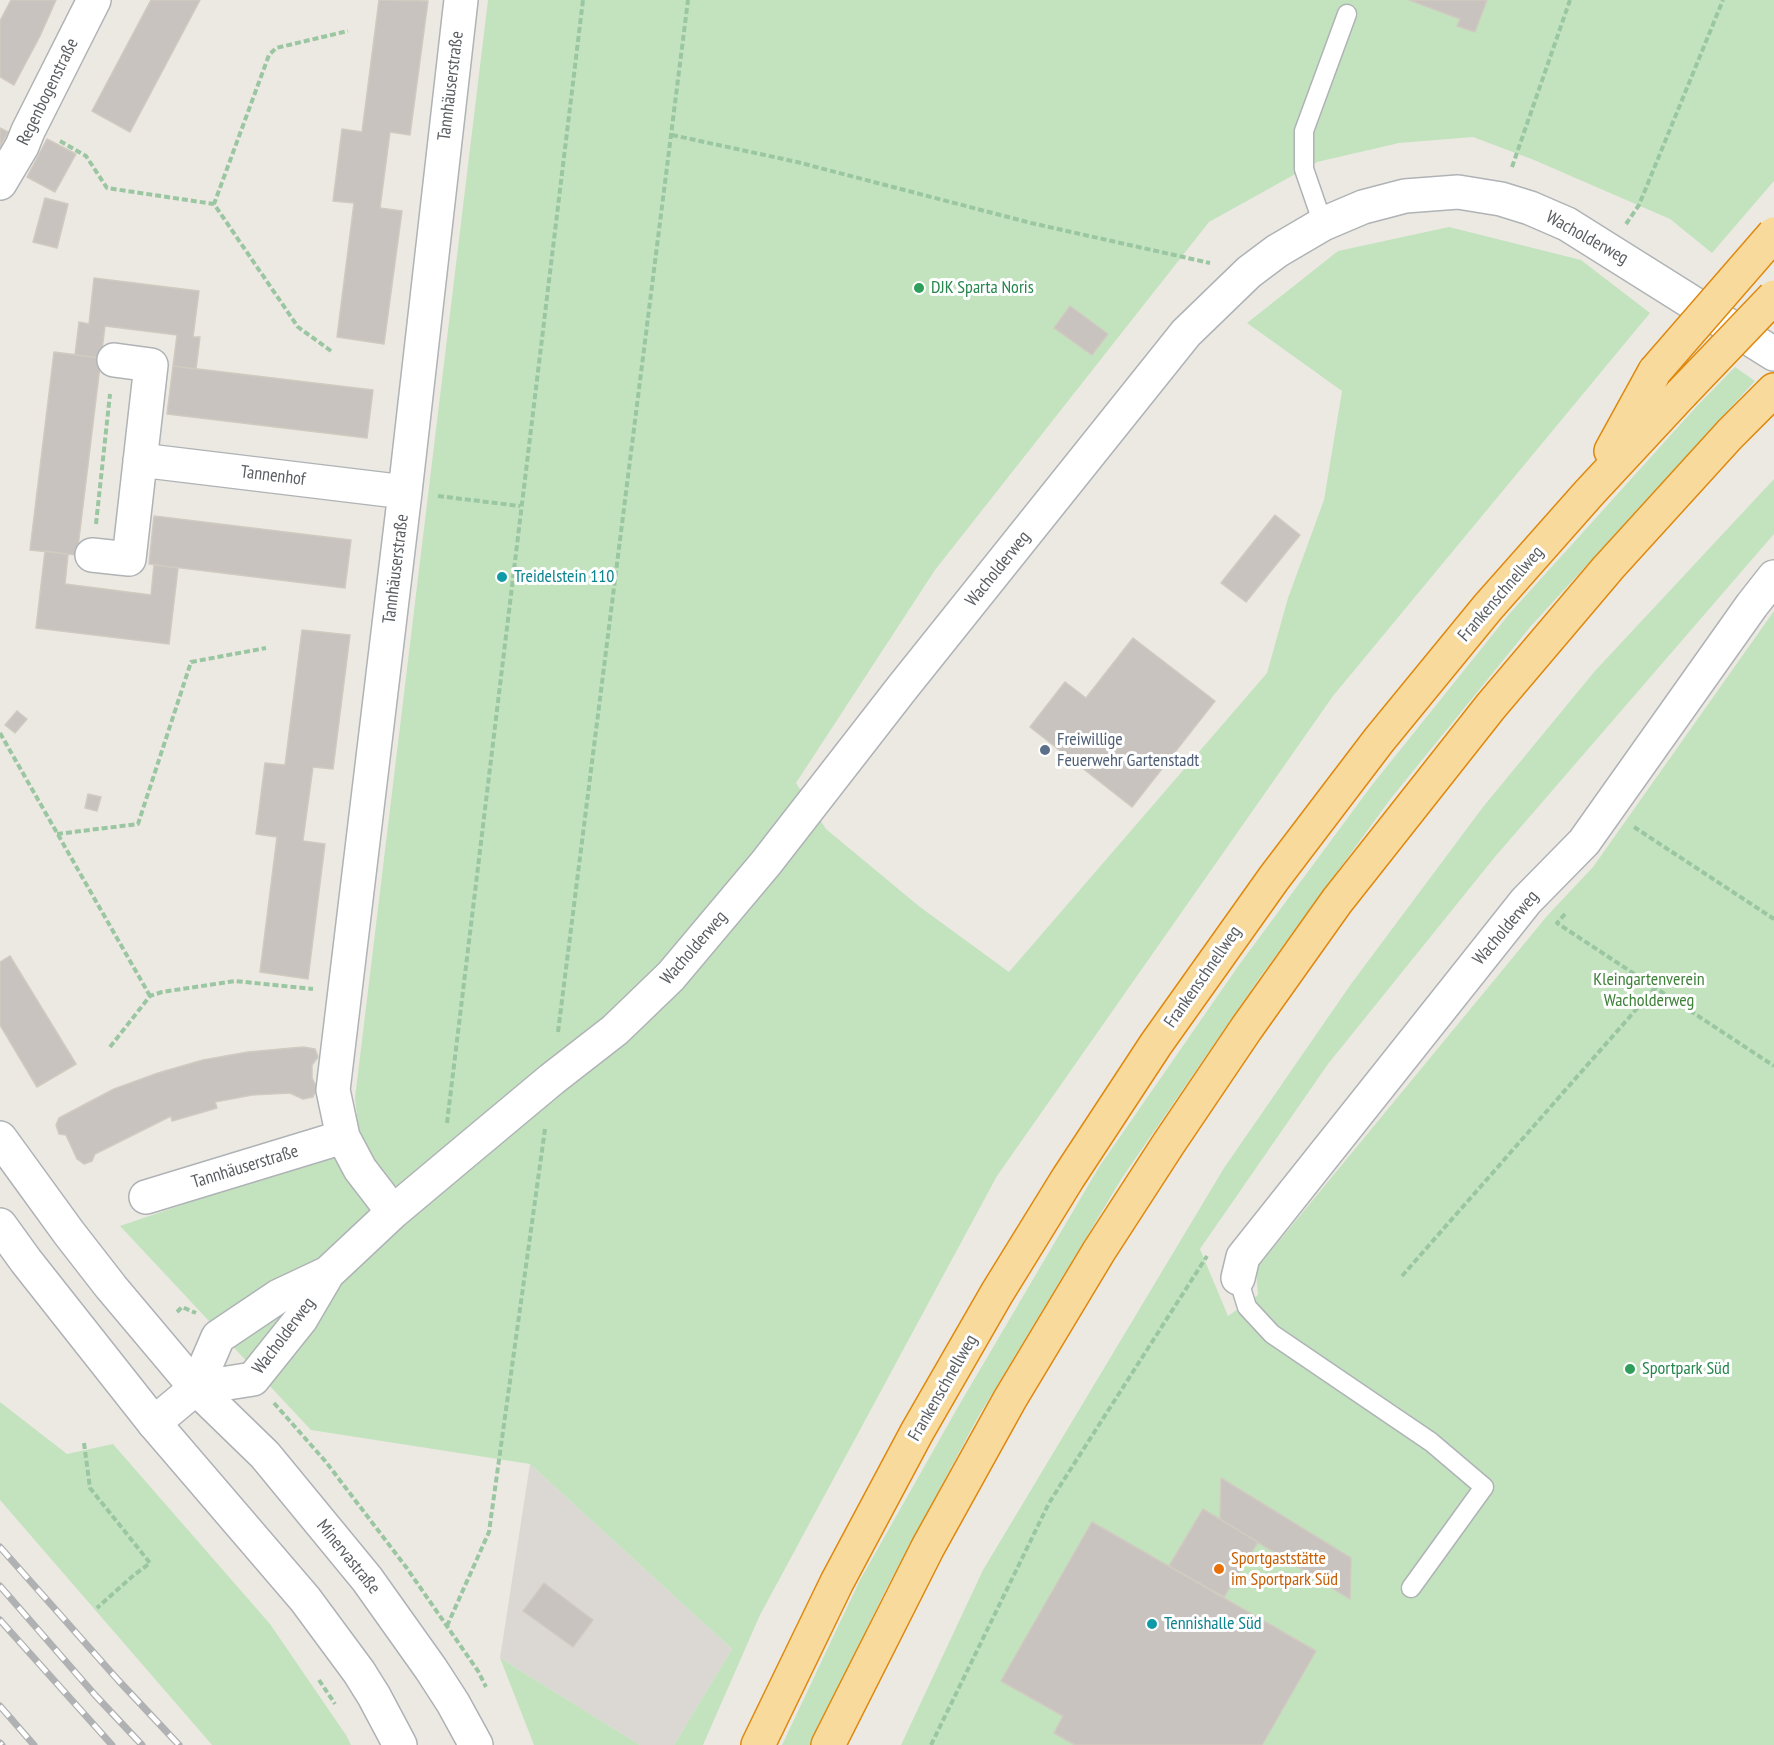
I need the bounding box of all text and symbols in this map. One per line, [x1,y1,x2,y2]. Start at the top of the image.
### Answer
street label: Tannhäuserstraße [434,30,468,142]
street label: Regenbogenstraße [13,35,83,149]
street label: Wacholderweg [1542,207,1632,269]
place label: DJK Sparta Noris [931,277,1034,299]
marker: DJK Sparta Noris [912,281,926,295]
street label: Tannenhof [239,461,307,491]
street label: Tannhäuserstraße [379,513,413,625]
street label: Wacholderweg [961,527,1035,611]
street label: Frankenschnellweg [1454,542,1548,646]
place label: Treidelstein 110 [514,566,614,588]
marker: Treidelstein 110 [495,570,509,584]
place label: Freiwillige Feuerwehr Gartenstadt [1057,729,1199,771]
marker: Freiwillige Feuerwehr Gartenstadt [1038,743,1052,757]
street label: Wacholderweg [1469,886,1543,970]
street label: Wacholderweg [656,907,732,989]
street label: Frankenschnellweg [1160,922,1246,1032]
park label: Kleingartenverein Wacholderweg [1593,969,1705,1012]
street label: Tannhäuserstraße [189,1141,301,1193]
street label: Wacholderweg [248,1293,320,1379]
street label: Frankenschnellweg [904,1331,982,1445]
place label: Sportpark Süd [1642,1358,1730,1380]
marker: Sportpark Süd [1623,1362,1637,1376]
street label: Minervastraße [312,1516,384,1598]
place label: Sportgaststätte im Sportpark Süd [1231,1548,1338,1590]
marker: Sportgaststätte im Sportpark Süd [1212,1562,1226,1576]
place label: Tennishalle Süd [1164,1613,1261,1635]
marker: Tennishalle Süd [1145,1617,1159,1631]

